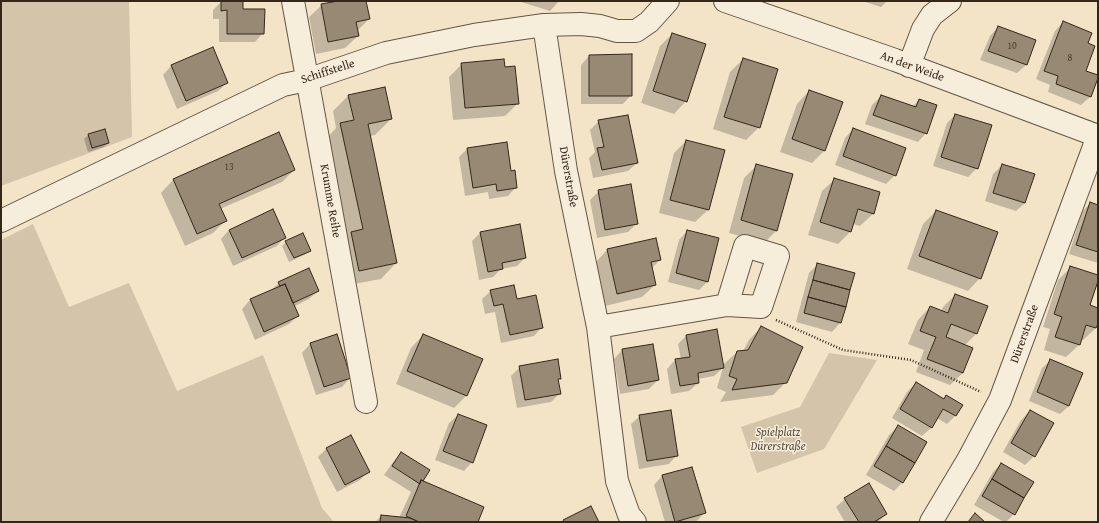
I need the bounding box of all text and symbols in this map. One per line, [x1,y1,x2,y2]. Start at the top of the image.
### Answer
house number: 10 [1007,40,1017,52]
street label: An der Weide [878,49,946,85]
house number: 8 [1068,52,1072,64]
street label: Schiffstelle [299,57,357,87]
street label: Dürerstraße [556,146,580,208]
house number: 13 [224,161,234,173]
street label: Krumme Reihe [316,163,344,239]
street label: Dürerstraße [1008,303,1042,365]
park label: Spielplatz Dürerstraße [750,426,806,454]

